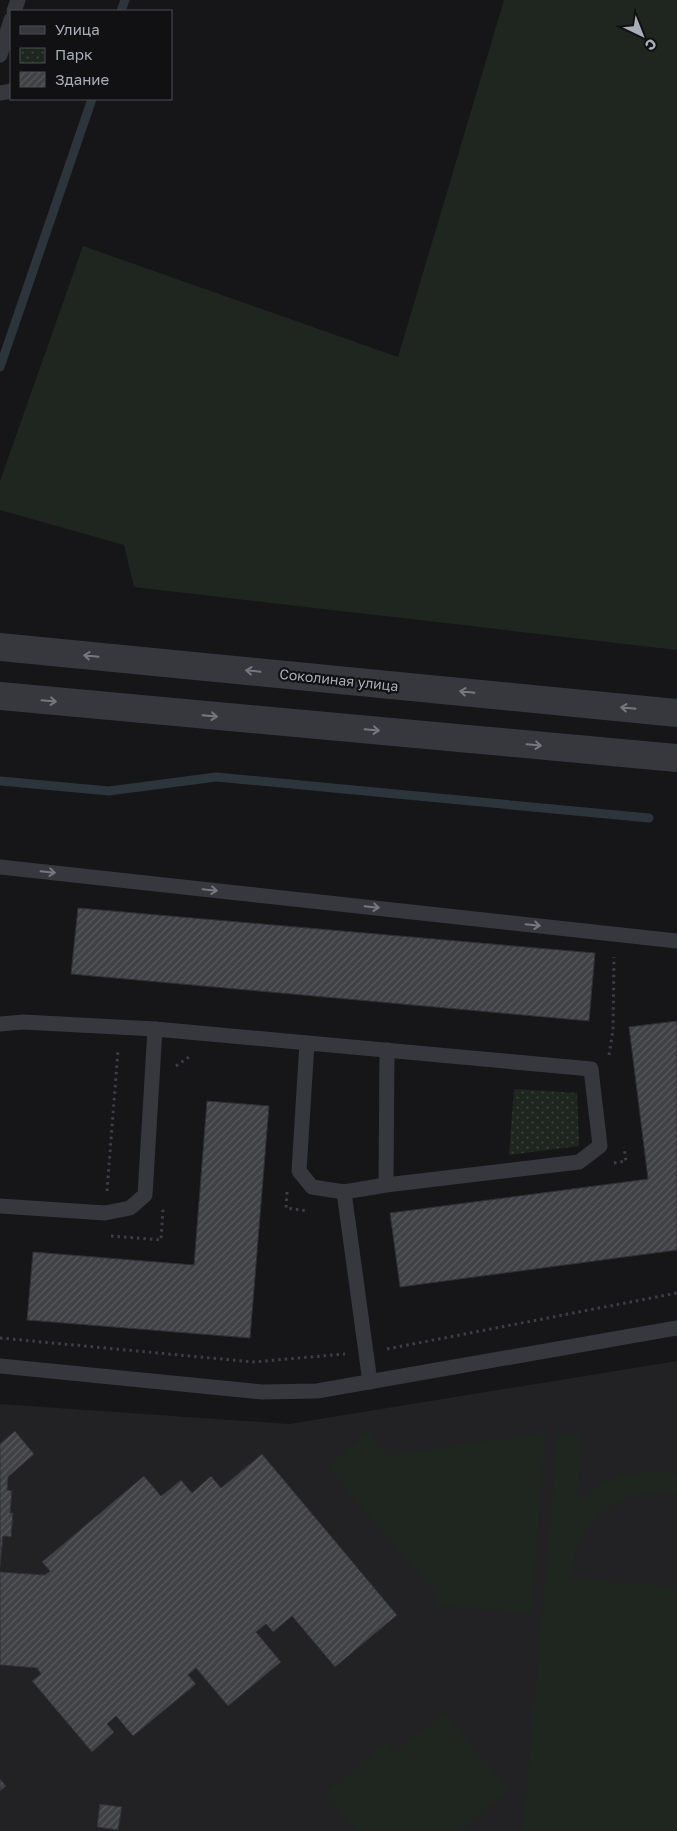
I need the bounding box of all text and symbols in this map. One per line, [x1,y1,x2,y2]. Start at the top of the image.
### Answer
legend [10,10,172,100]
north arrow [617,10,667,60]
text: Улица [55,20,100,38]
text: С [642,35,661,55]
text: Парк [55,45,93,63]
text: Здание [55,70,109,88]
one-way arrow [83,651,99,660]
street label: Соколиная улица [279,665,399,694]
one-way arrow [245,666,261,676]
one-way arrow [459,687,475,697]
one-way arrow [40,696,56,706]
one-way arrow [621,703,637,713]
one-way arrow [202,711,218,721]
one-way arrow [364,726,380,735]
one-way arrow [526,740,542,750]
one-way arrow [40,867,56,877]
one-way arrow [202,885,218,895]
one-way arrow [363,902,379,912]
one-way arrow [525,920,541,930]

